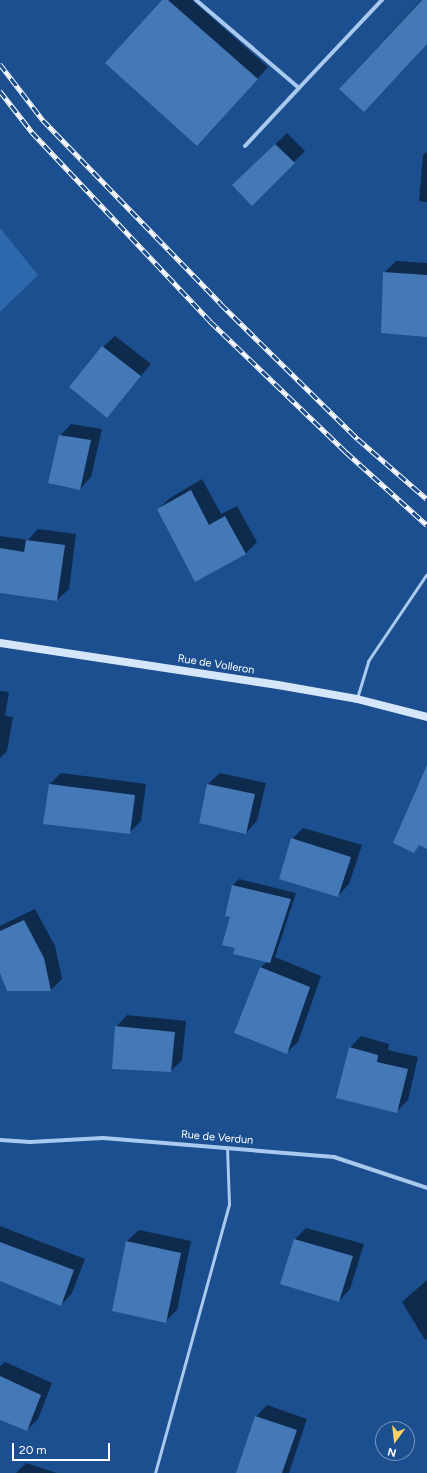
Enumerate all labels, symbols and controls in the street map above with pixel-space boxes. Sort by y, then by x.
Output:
street label: Rue de Volleron [177,652,255,678]
street label: Rue de Verdun [180,1128,254,1148]
north arrow [375,1421,415,1461]
scale bar [14,1435,112,1461]
text: 20 m [19,1443,47,1457]
text: N [386,1445,398,1459]

